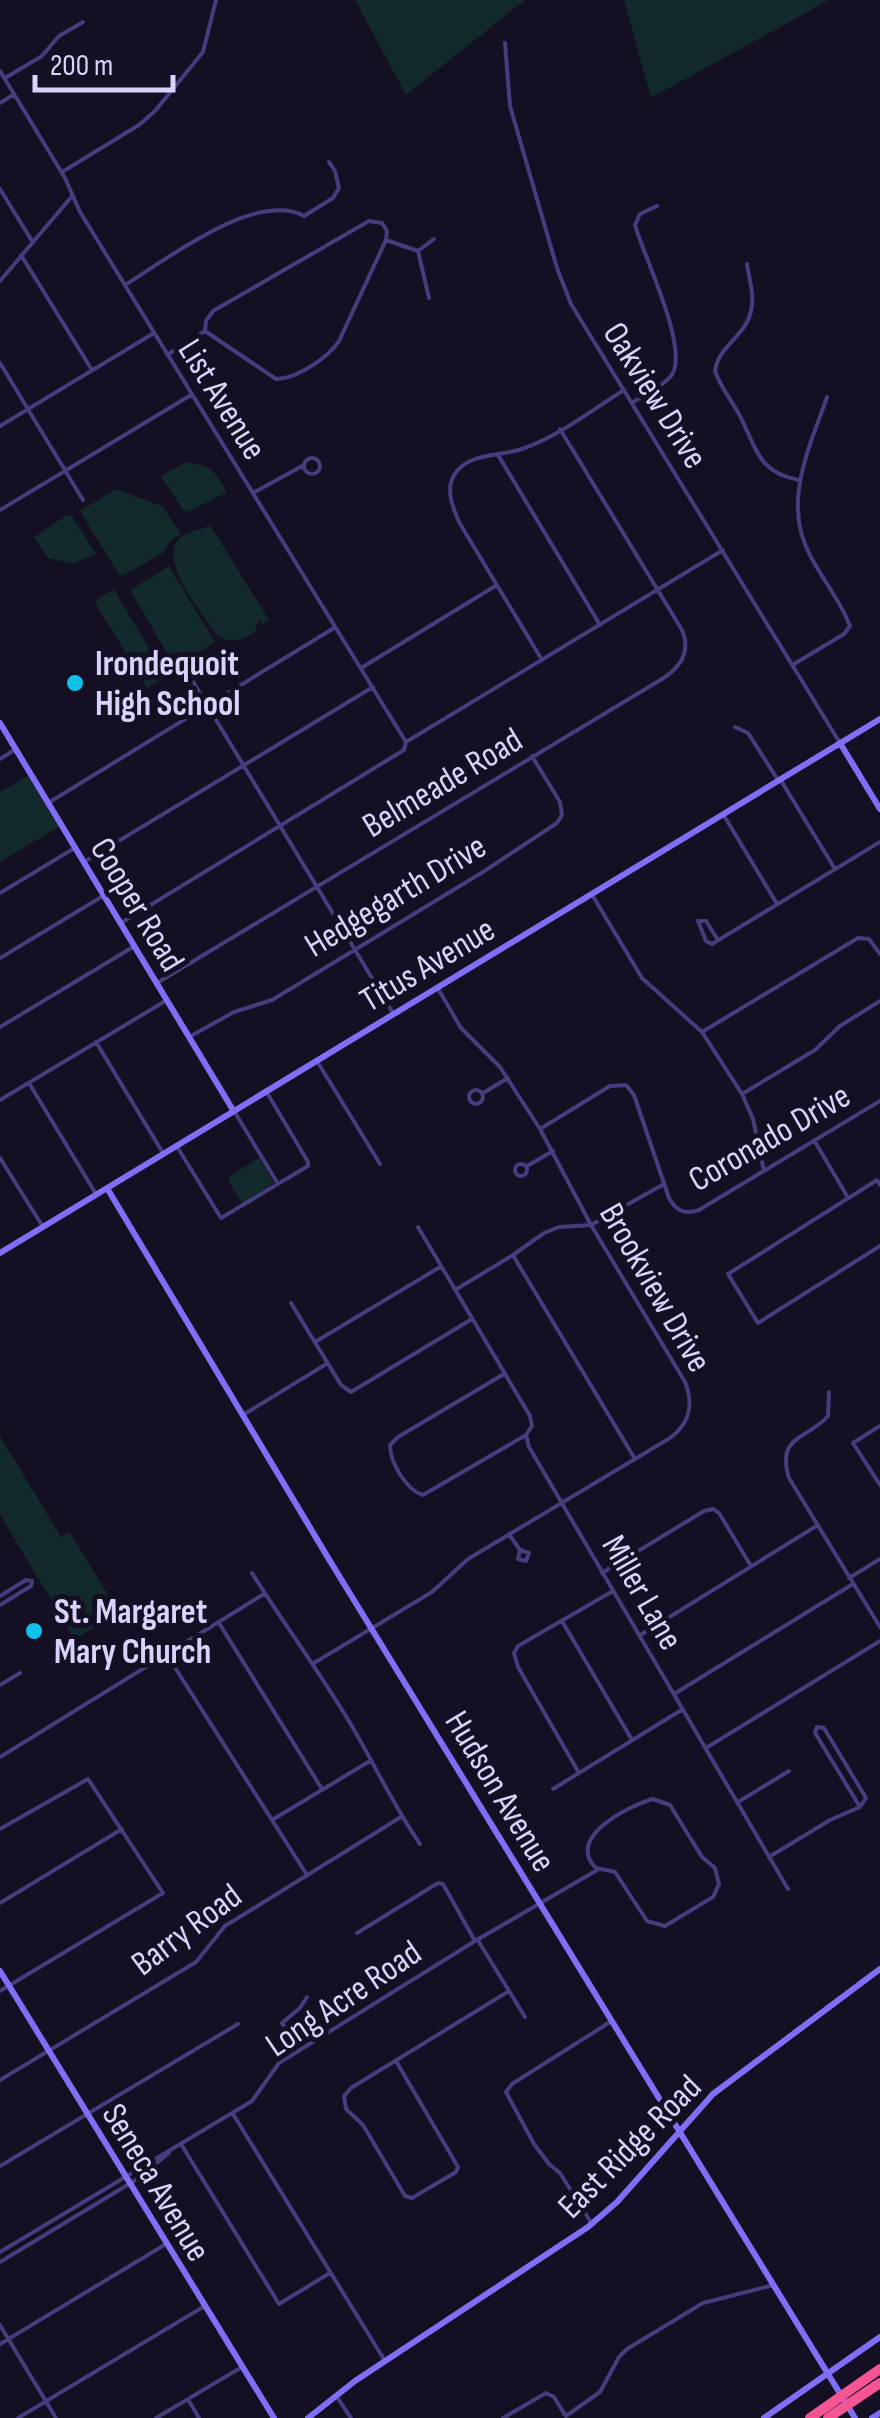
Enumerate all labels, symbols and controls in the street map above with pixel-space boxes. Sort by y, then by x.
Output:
scale bar [35,30,172,92]
text: 200 m [50,48,113,84]
street label: Oakview Drive [593,315,716,477]
street label: List Avenue [168,332,275,468]
place label: Irondequoit High School [95,643,240,726]
marker: Irondequoit High School [64,672,86,694]
street label: Belmeade Road [355,719,530,848]
street label: Hedgegarth Drive [297,825,494,967]
street label: Cooper Road [80,830,193,979]
street label: Titus Avenue [353,908,503,1022]
street label: Coronado Drive [681,1075,858,1202]
street label: Brookview Drive [589,1196,720,1380]
street label: Miller Lane [592,1528,692,1658]
place label: St. Margaret Mary Church [54,1591,211,1674]
marker: St. Margaret Mary Church [23,1620,45,1642]
street label: Hudson Avenue [435,1703,565,1880]
street label: Barry Road [123,1875,251,1986]
street label: Long Acre Road [258,1932,430,2067]
street label: East Ridge Road [549,2066,711,2228]
street label: Seneca Avenue [92,2096,220,2269]

